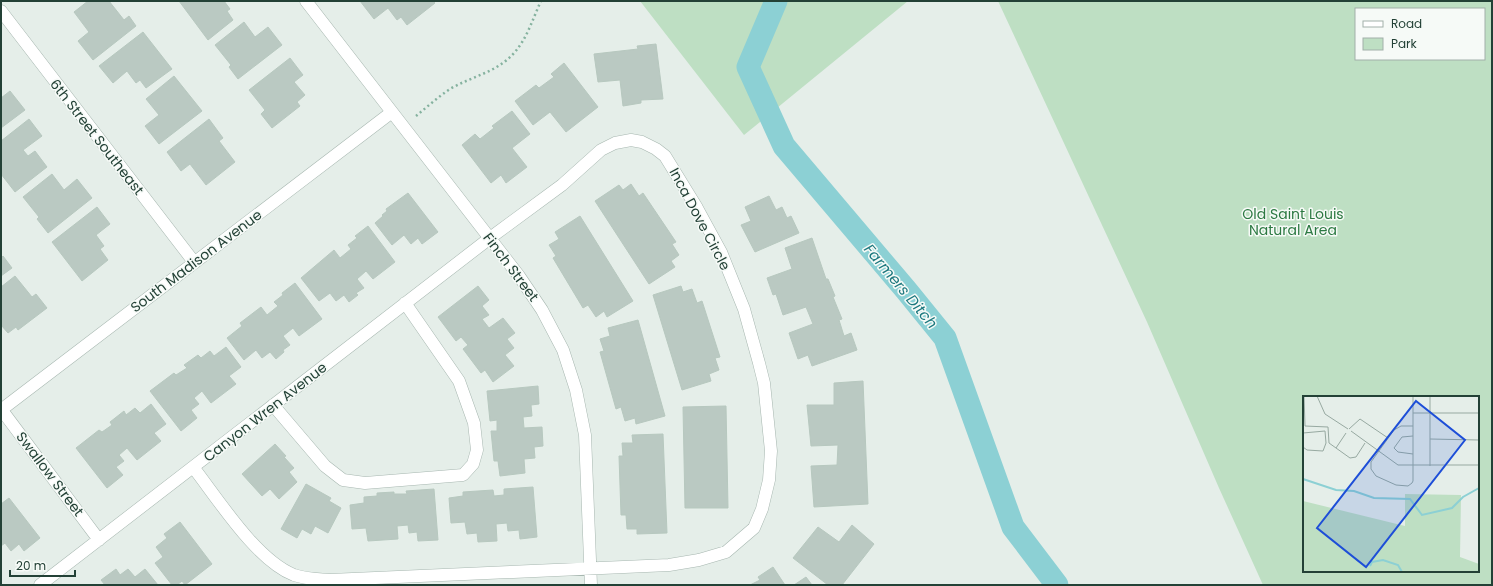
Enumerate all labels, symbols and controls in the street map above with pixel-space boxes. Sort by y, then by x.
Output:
legend [1355,8,1485,60]
text: Road [1391,15,1422,32]
text: Park [1391,35,1418,52]
street label: 6th Street Southeast [45,75,149,199]
street label: Inca Dove Circle [665,164,736,274]
park label: Old Saint Louis Natural Area [1242,204,1344,240]
street label: South Madison Avenue [126,205,266,317]
street label: Finch Street [478,228,544,306]
water label: Farmers Ditch [859,239,943,333]
street label: Canyon Wren Avenue [199,357,331,467]
inset map [1303,396,1479,572]
street label: Swallow Street [12,428,88,520]
scale bar [10,552,75,578]
text: 20 m [16,557,46,574]

